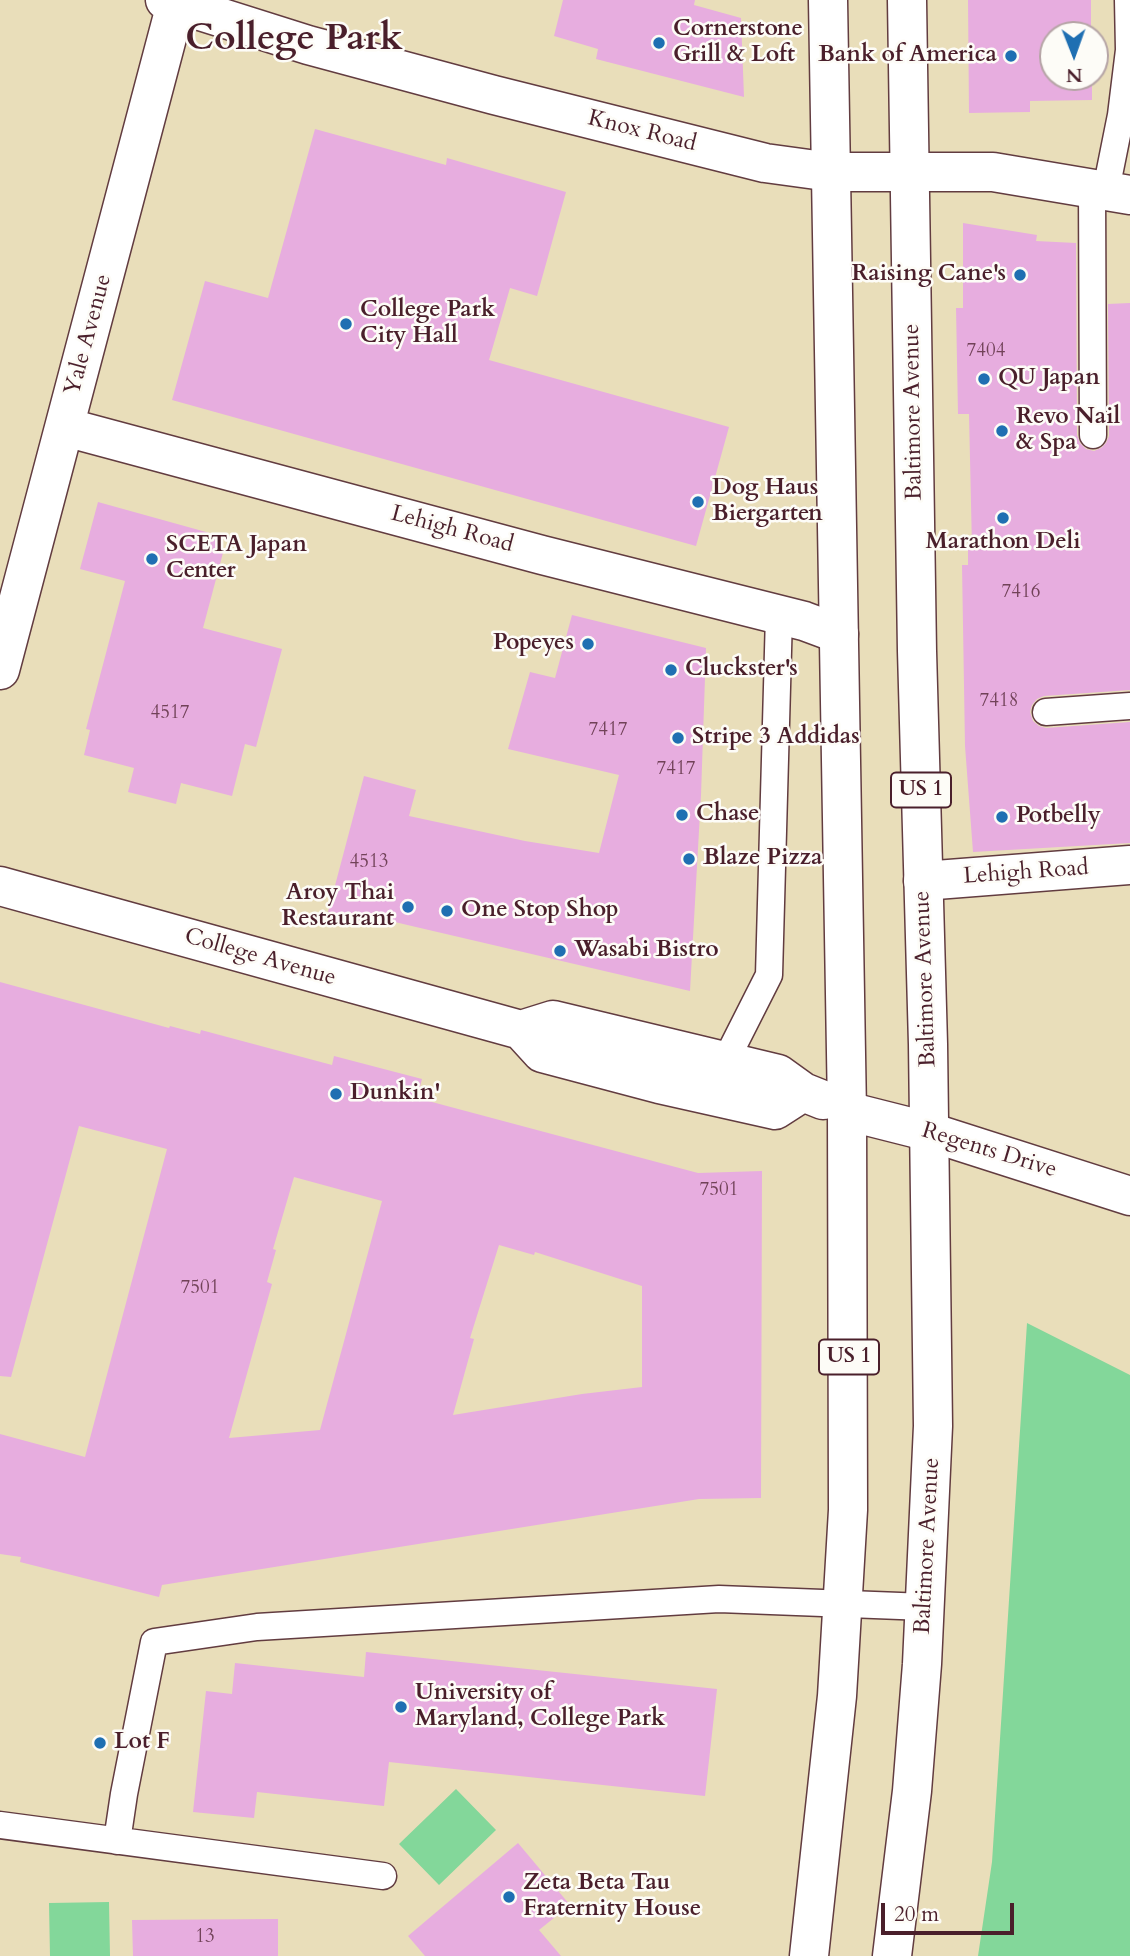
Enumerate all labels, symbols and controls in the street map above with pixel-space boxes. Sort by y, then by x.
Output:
place label: Cornerstone Grill & Loft [673,16,803,70]
district label: College Park [185,18,403,62]
north arrow [1039,21,1109,91]
marker: Cornerstone Grill & Loft [651,35,667,51]
place label: Bank of America [818,42,997,70]
marker: Bank of America [1003,48,1019,64]
text: N [1066,62,1083,88]
street label: Knox Road [585,105,699,159]
place label: Raising Cane's [851,261,1006,289]
marker: Raising Cane's [1012,267,1028,283]
street label: Yale Avenue [60,271,118,399]
place label: College Park City Hall [360,297,495,351]
marker: College Park City Hall [338,316,354,332]
street label: Baltimore Avenue [899,323,929,501]
house number: 7404 [967,341,1005,363]
place label: QU Japan [998,365,1100,393]
marker: QU Japan [976,371,992,387]
place label: Revo Nail & Spa [1016,404,1120,458]
marker: Revo Nail & Spa [994,423,1010,439]
place label: Dog Haus Biergarten [712,475,823,529]
marker: Dog Haus Biergarten [690,494,706,510]
street label: Lehigh Road [388,500,516,560]
marker: Marathon Deli [995,510,1011,526]
place label: Marathon Deli [925,529,1081,557]
place label: SCETA Japan Center [166,532,307,586]
marker: SCETA Japan Center [144,551,160,567]
house number: 7416 [1002,582,1040,604]
place label: Popeyes [493,630,574,658]
marker: Popeyes [580,636,596,652]
place label: Cluckster's [685,656,798,684]
marker: Cluckster's [663,662,679,678]
house number: 7418 [980,691,1018,713]
house number: 4517 [151,703,189,725]
house number: 7417 [589,720,627,742]
place label: Stripe 3 Addidas [692,724,860,752]
marker: Stripe 3 Addidas [670,730,686,746]
house number: 7417 [657,759,695,781]
road number: US 1 [891,772,951,808]
place label: Chase [696,801,759,829]
place label: Potbelly [1016,803,1101,831]
marker: Chase [674,807,690,823]
marker: Potbelly [994,809,1010,825]
place label: Blaze Pizza [703,845,822,873]
marker: Blaze Pizza [681,851,697,867]
house number: 4513 [350,852,388,874]
street label: Lehigh Road [962,855,1090,891]
place label: Aroy Thai Restaurant [281,880,394,934]
street label: Baltimore Avenue [909,890,943,1068]
place label: One Stop Shop [461,897,619,925]
marker: Aroy Thai Restaurant [400,899,416,915]
marker: One Stop Shop [439,903,455,919]
street label: College Avenue [181,923,339,993]
place label: Wasabi Bistro [574,937,719,965]
marker: Wasabi Bistro [552,943,568,959]
place label: Dunkin' [350,1080,440,1108]
marker: Dunkin' [328,1086,344,1102]
street label: Regents Drive [918,1117,1060,1185]
house number: 7501 [700,1180,738,1202]
house number: 7501 [181,1278,219,1300]
road number: US 1 [819,1340,879,1374]
street label: Baltimore Avenue [910,1457,946,1635]
place label: University of Maryland, College Park [415,1680,665,1734]
marker: University of Maryland, College Park [393,1699,409,1715]
place label: Lot F [114,1729,170,1757]
marker: Lot F [92,1735,108,1751]
place label: Zeta Beta Tau Fraternity House [523,1870,701,1924]
marker: Zeta Beta Tau Fraternity House [501,1889,517,1905]
scale bar [885,1890,1018,1934]
text: 20 m [894,1900,939,1929]
house number: 13 [195,1927,215,1949]

